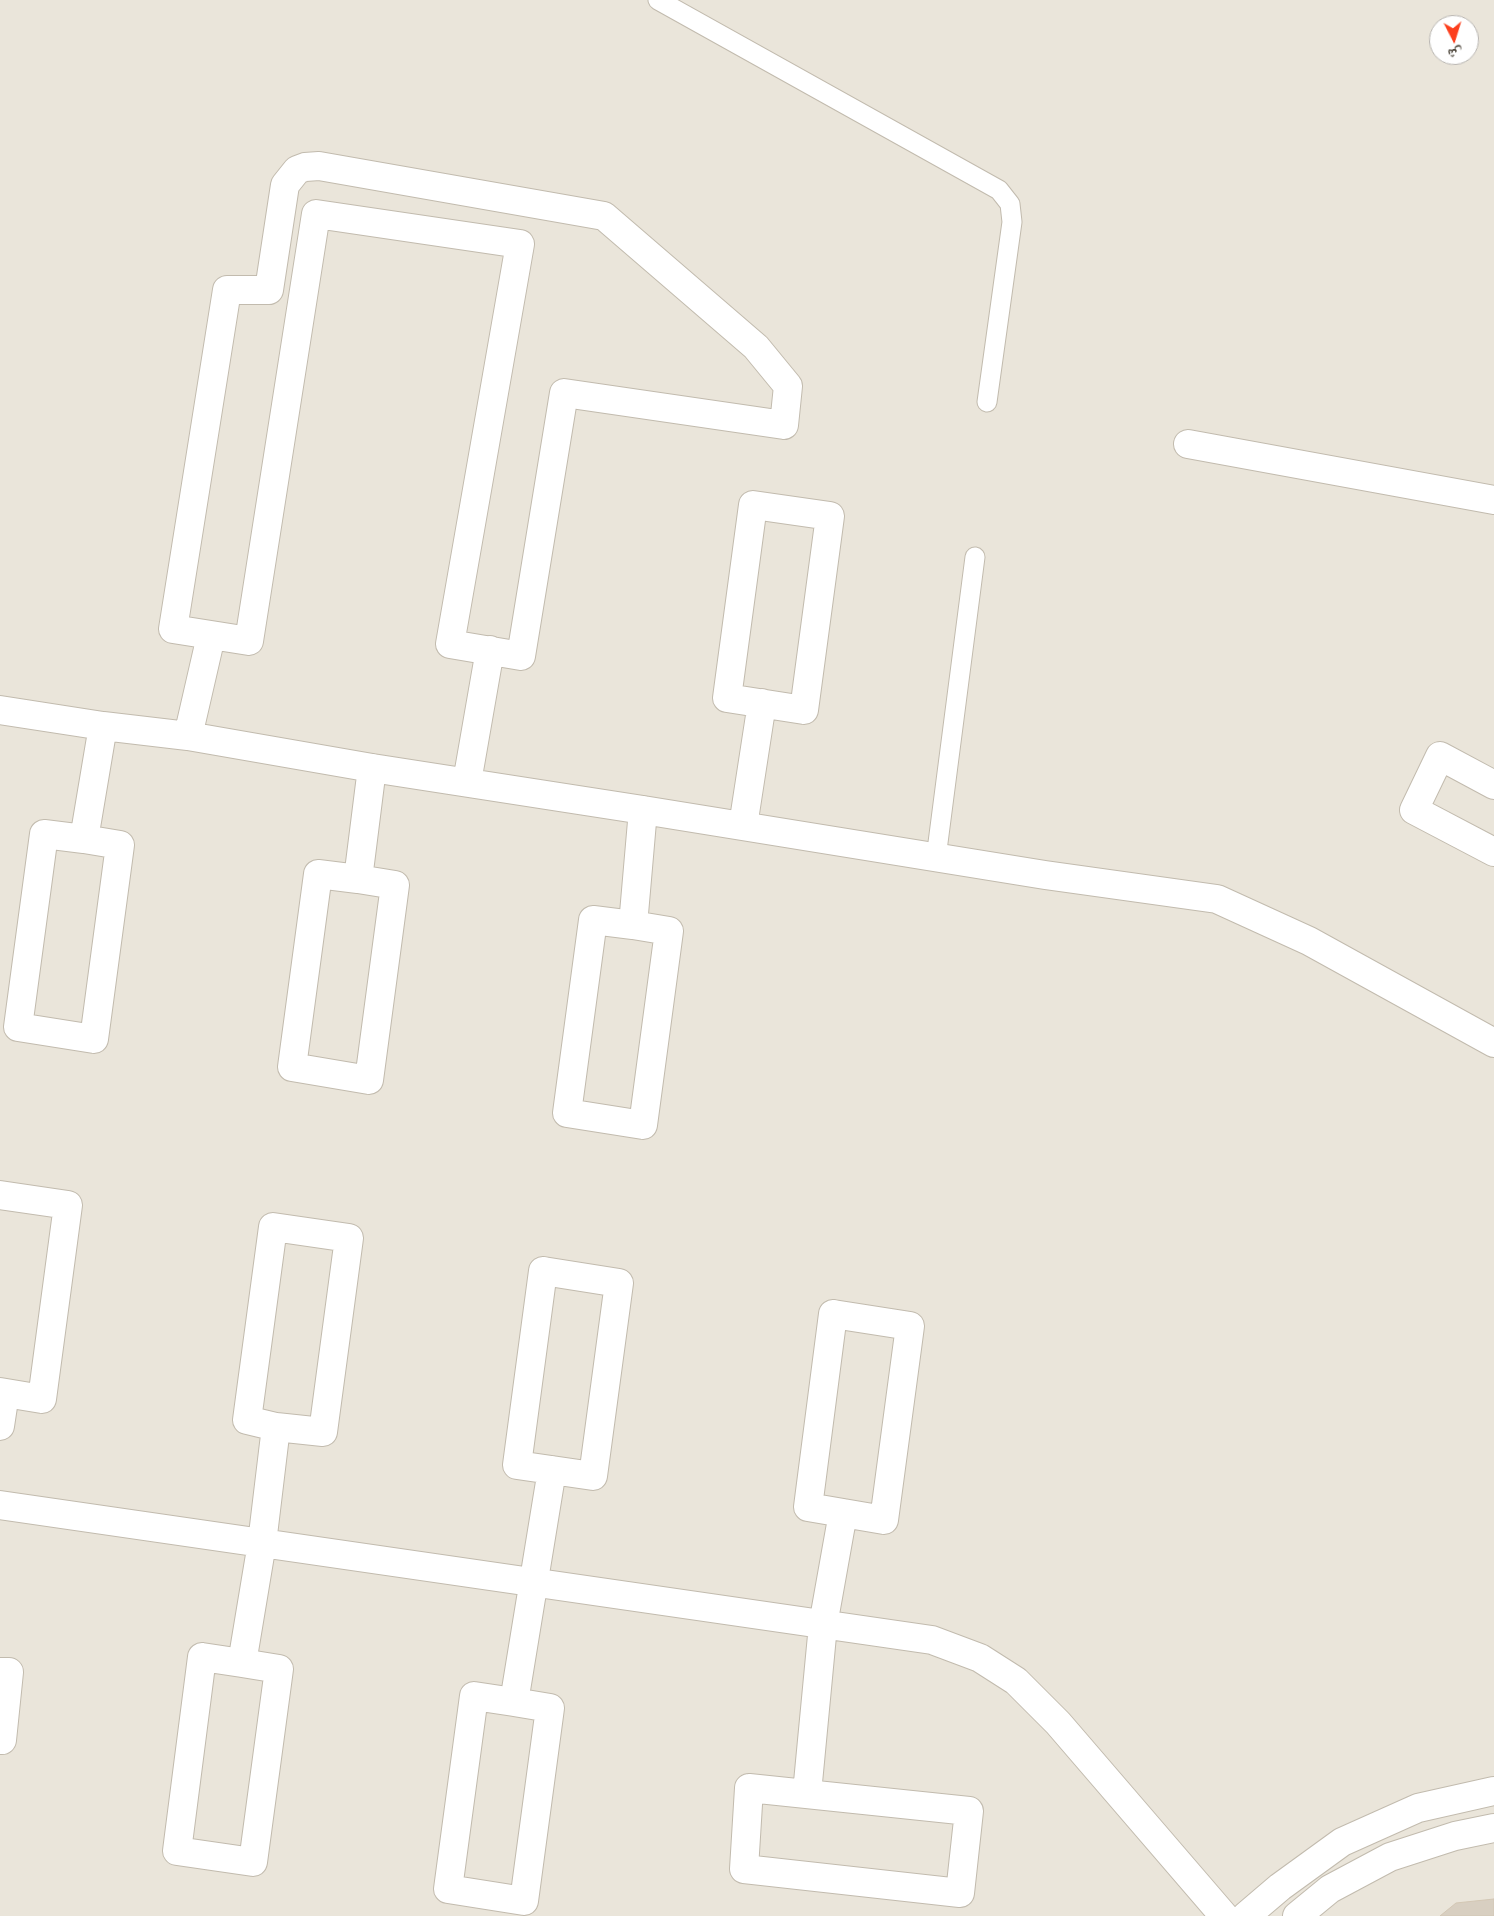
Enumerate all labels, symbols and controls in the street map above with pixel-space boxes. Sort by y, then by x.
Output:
north arrow [1429,15,1479,65]
text: ش [1447,45,1463,63]

